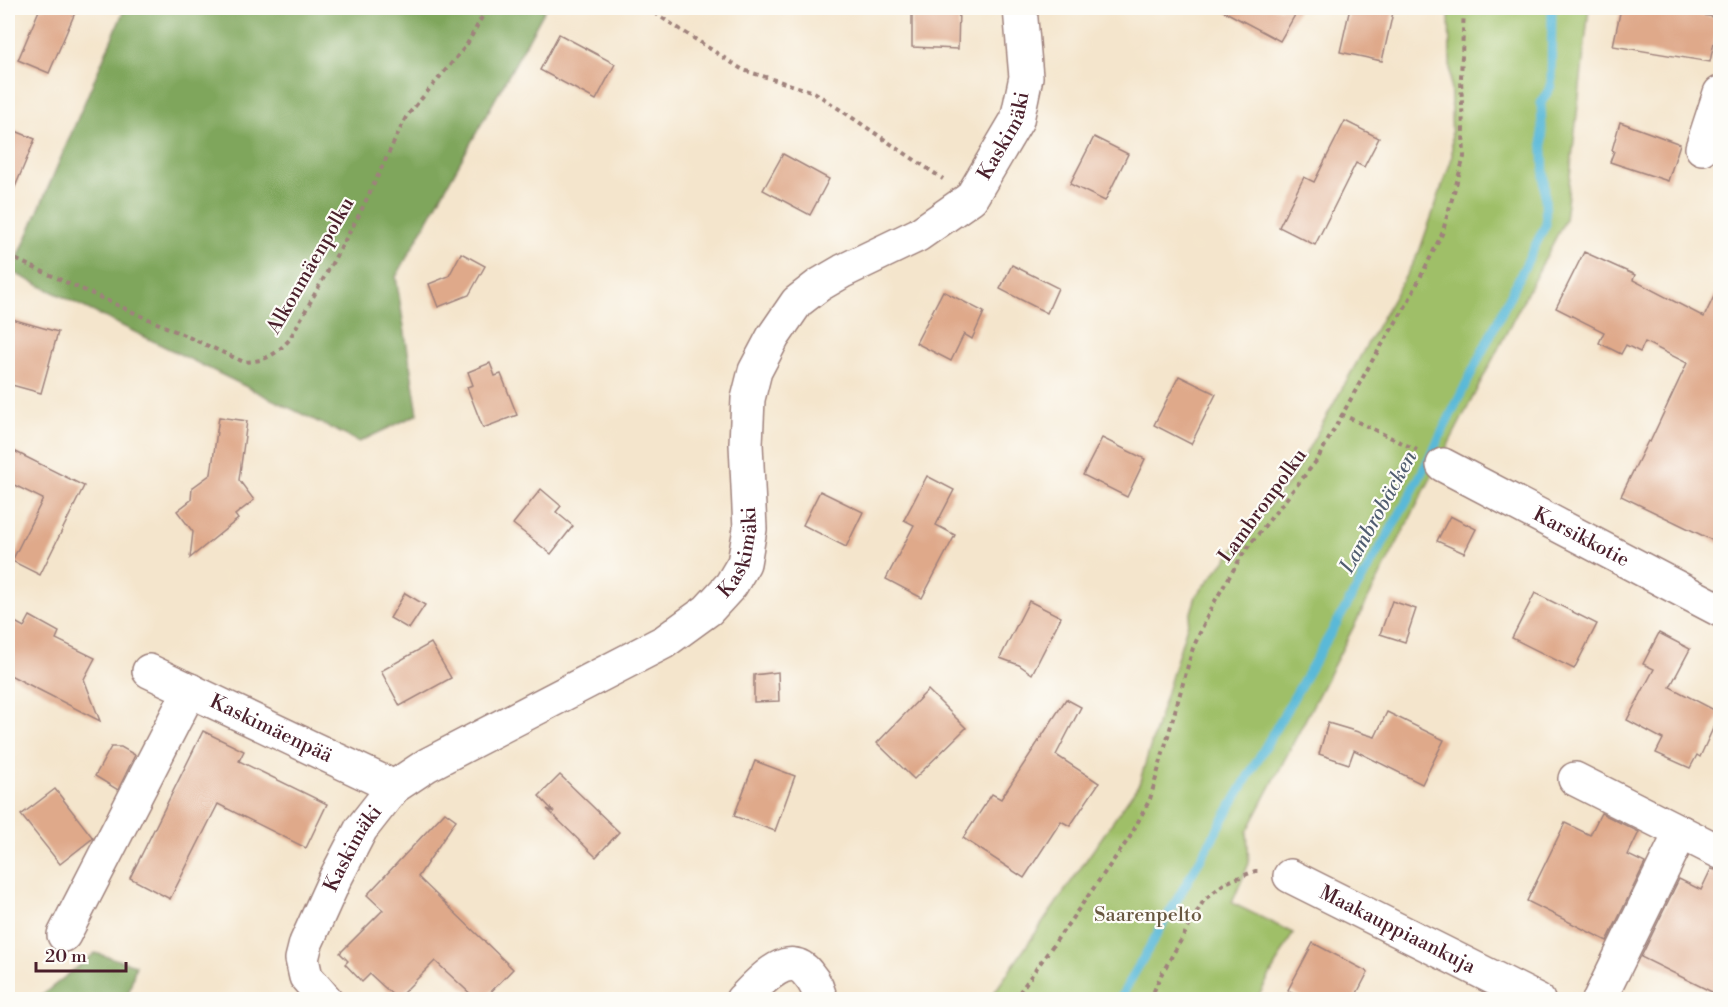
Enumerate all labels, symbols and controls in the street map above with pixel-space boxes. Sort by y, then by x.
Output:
street label: Kaskimäki [972,89,1035,184]
street label: Alkonmäenpolku [261,193,361,340]
street label: Lambronpolku [1213,444,1313,568]
water label: Lambrobäcken [1334,446,1423,579]
street label: Karsikkotie [1529,502,1634,573]
street label: Kaskimäki [713,506,763,603]
street label: Kaskimäenpää [206,689,337,769]
street label: Kaskimäki [318,800,388,896]
street label: Maakauppiaankuja [1315,880,1480,980]
park label: Saarenpelto [1094,903,1202,928]
scale bar [36,935,126,973]
text: 20 m [45,945,87,968]

